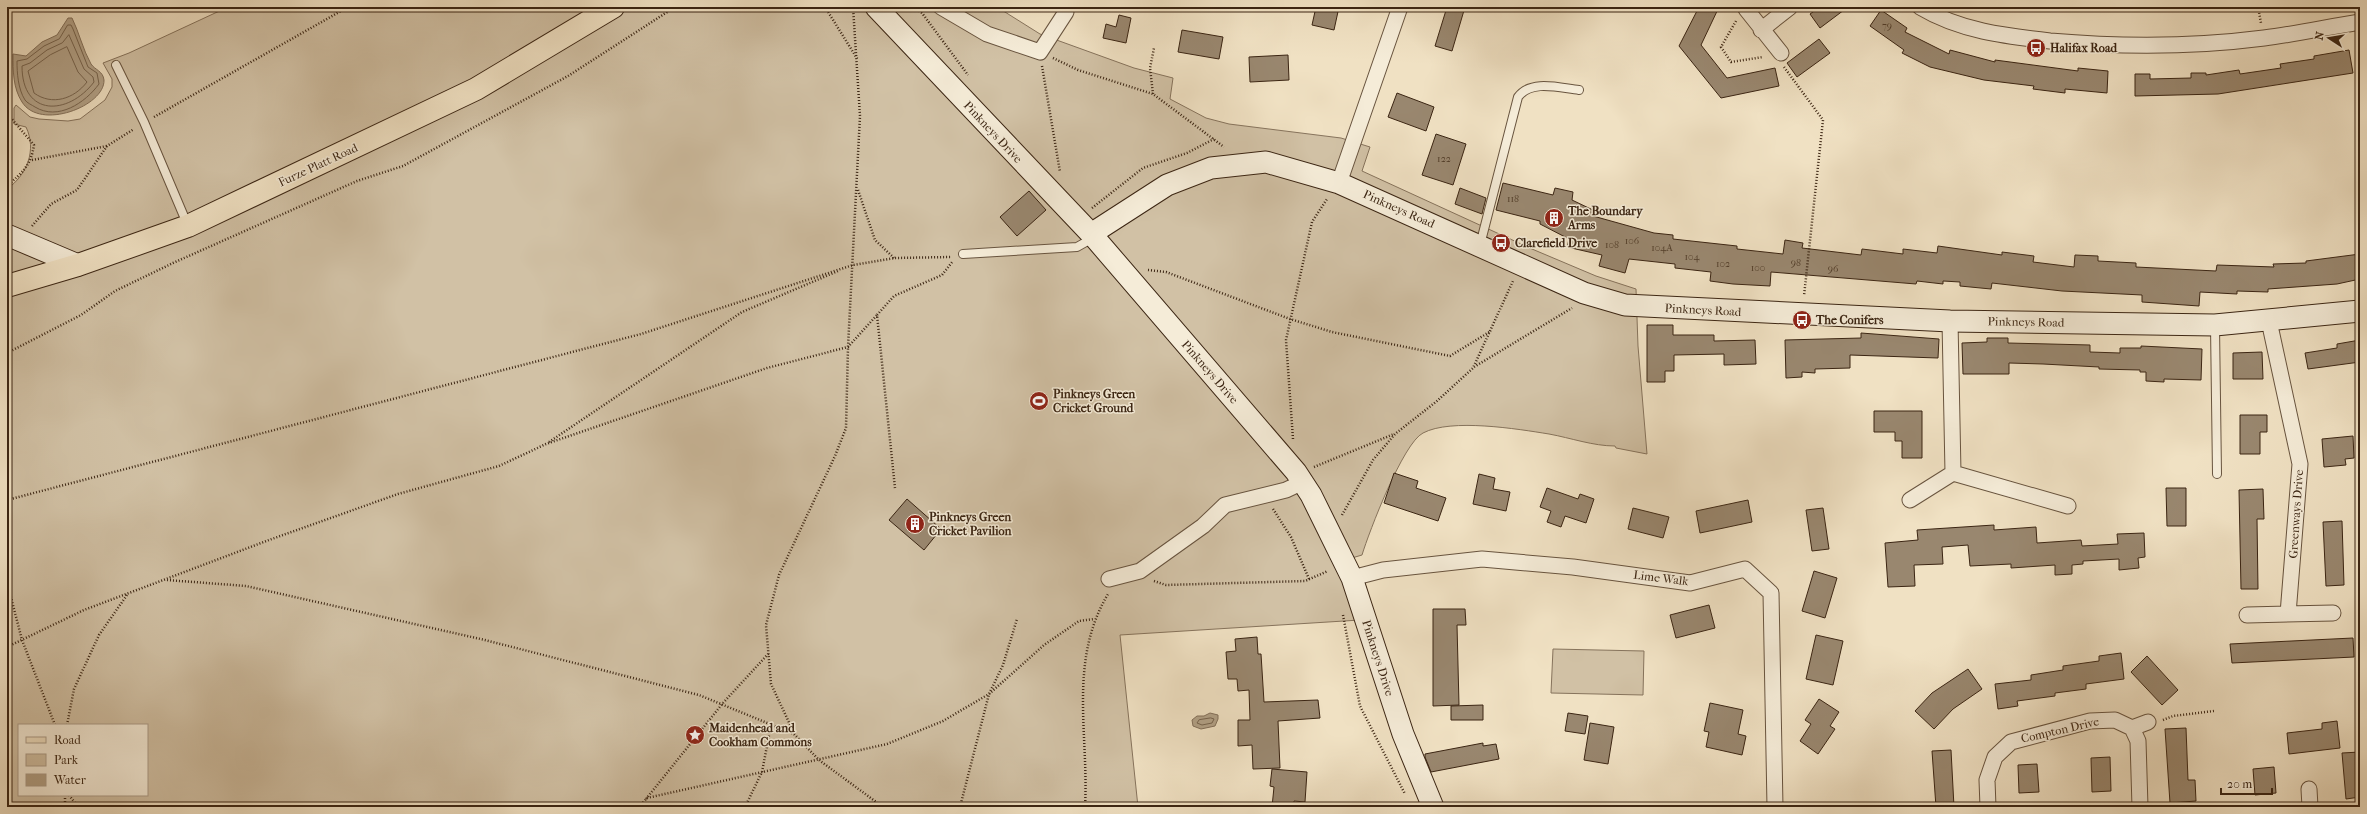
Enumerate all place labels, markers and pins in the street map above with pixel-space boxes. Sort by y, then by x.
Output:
bus stop icon: Halifax Road [2025,37,2047,59]
place label: Halifax Road [2050,41,2117,55]
place label: The Boundary Arms [1567,204,1643,232]
building icon: The Boundary Arms [1543,207,1565,229]
bus stop icon: Clarefield Drive [1490,232,1512,254]
place label: Clarefield Drive [1515,236,1597,250]
bus stop icon: The Conifers [1791,309,1813,331]
place label: The Conifers [1815,313,1884,327]
place label: Pinkneys Green Cricket Ground [1053,387,1136,415]
sports icon: Pinkneys Green Cricket Ground [1028,390,1050,412]
place label: Pinkneys Green Cricket Pavilion [929,510,1012,538]
building icon: Pinkneys Green Cricket Pavilion [904,513,926,535]
place label: Maidenhead and Cookham Commons [708,721,812,749]
place icon: Maidenhead and Cookham Commons [684,724,706,746]

